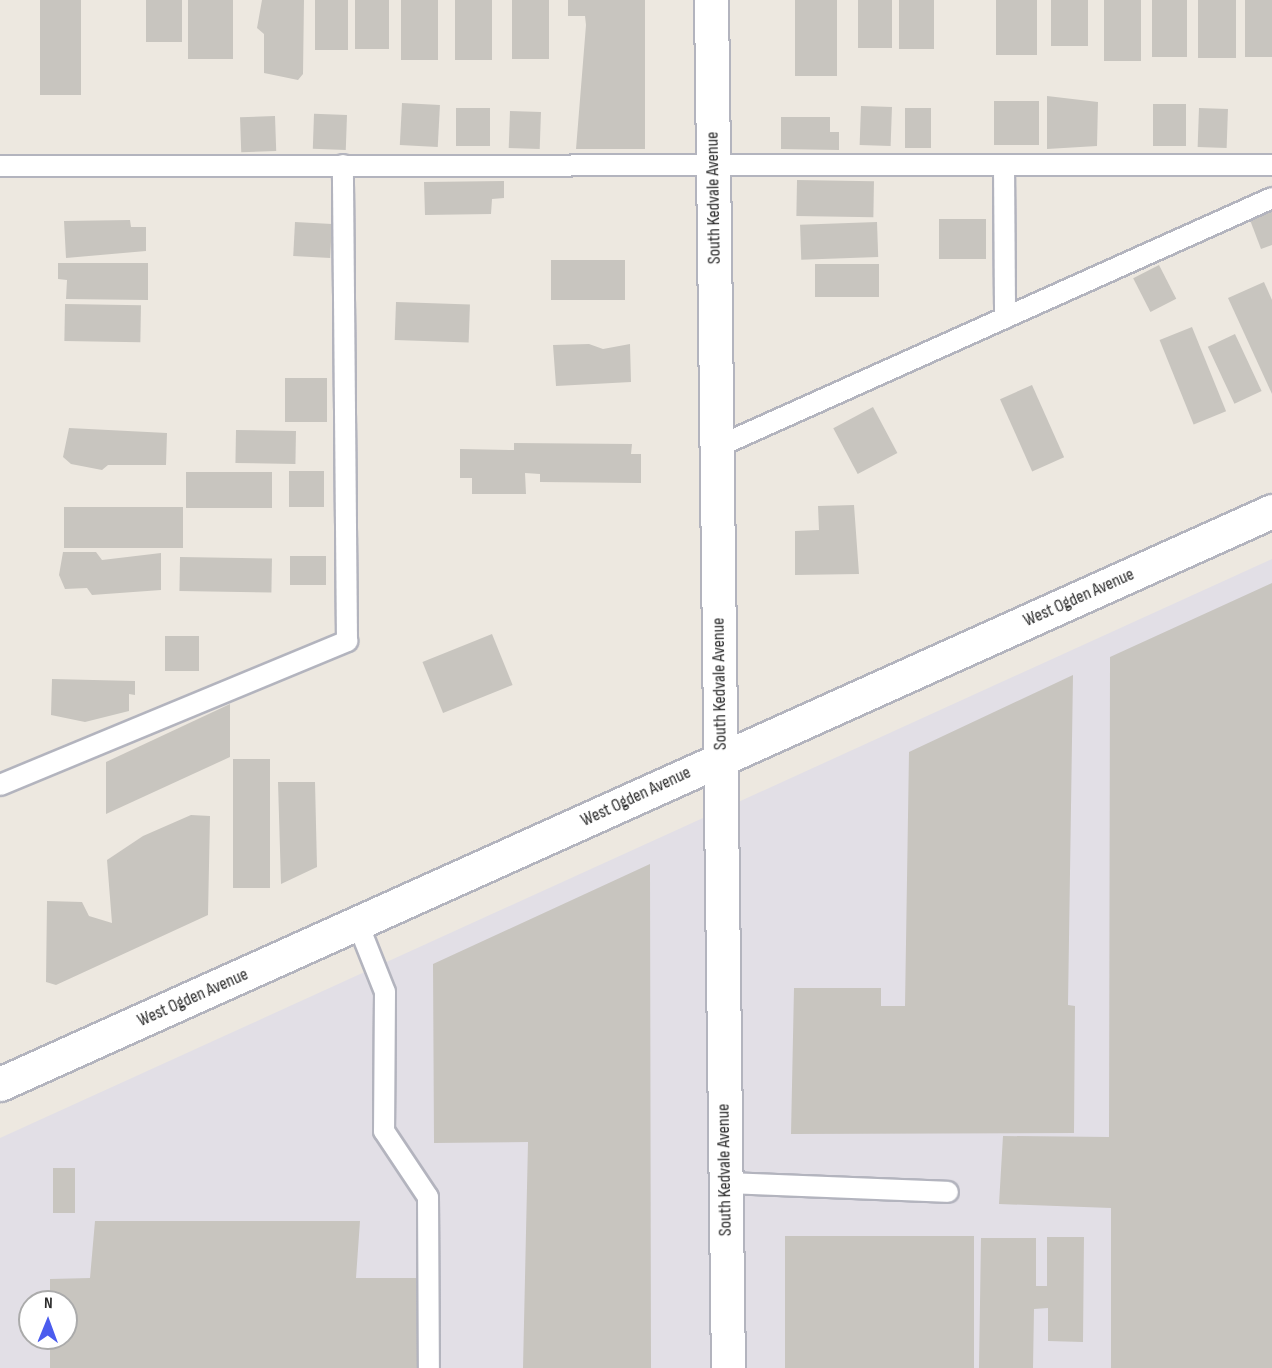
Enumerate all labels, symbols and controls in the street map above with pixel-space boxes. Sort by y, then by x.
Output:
street label: South Kedvale Avenue [702,132,726,264]
street label: West Ogden Avenue [1020,564,1138,632]
street label: South Kedvale Avenue [708,618,732,750]
street label: West Ogden Avenue [578,762,694,832]
street label: West Ogden Avenue [134,964,252,1032]
street label: South Kedvale Avenue [713,1104,737,1236]
north arrow [18,1290,78,1350]
text: N [44,1294,53,1313]

